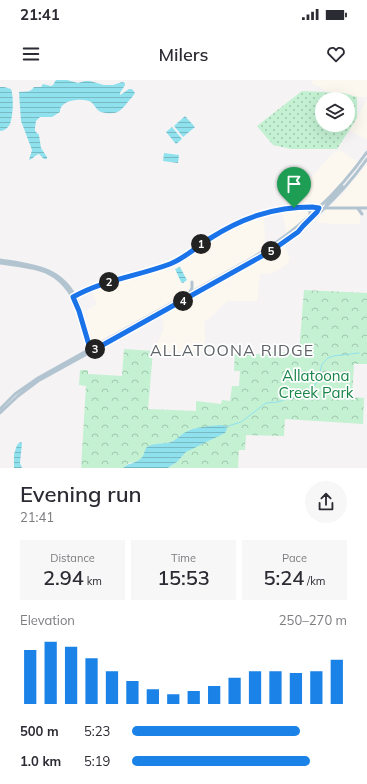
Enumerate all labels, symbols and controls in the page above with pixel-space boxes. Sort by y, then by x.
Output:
text: 21:41 [20,5,60,24]
icon: menu [20,43,42,65]
text: Milers [158,43,209,66]
icon: heart [325,43,347,65]
map controls [315,92,355,132]
button: layers [315,92,355,132]
pin [277,167,311,208]
icon: arrive [283,173,305,195]
pin: 1 [191,234,211,254]
text: 1 [198,237,204,251]
pin: 5 [261,241,281,261]
text: 5 [268,244,274,258]
pin: 2 [99,272,119,292]
text: 2 [106,275,112,289]
pin: 4 [173,291,193,311]
text: 4 [180,294,186,308]
pin: 3 [85,339,105,359]
district label: ALLATOONA RIDGE [150,340,314,360]
text: 3 [92,342,98,356]
park label: Allatoona Creek Park [278,366,354,402]
text: Evening run [20,480,142,508]
button: share [305,481,347,523]
text: 21:41 [20,509,54,525]
text: Distance [50,551,95,565]
text: Time [171,551,196,565]
text: Pace [282,551,307,565]
text: 2.94 [43,565,84,590]
text: 15:53 [157,565,210,590]
text: 5:24 [263,565,304,590]
text: km [84,574,102,588]
text: /km [304,574,326,588]
text: Elevation [20,612,75,628]
text: 250–270 m [279,612,347,628]
text: 500 m [20,723,59,739]
text: 5:23 [84,723,110,739]
text: 1.0 km [20,753,61,769]
text: 5:19 [84,753,110,769]

